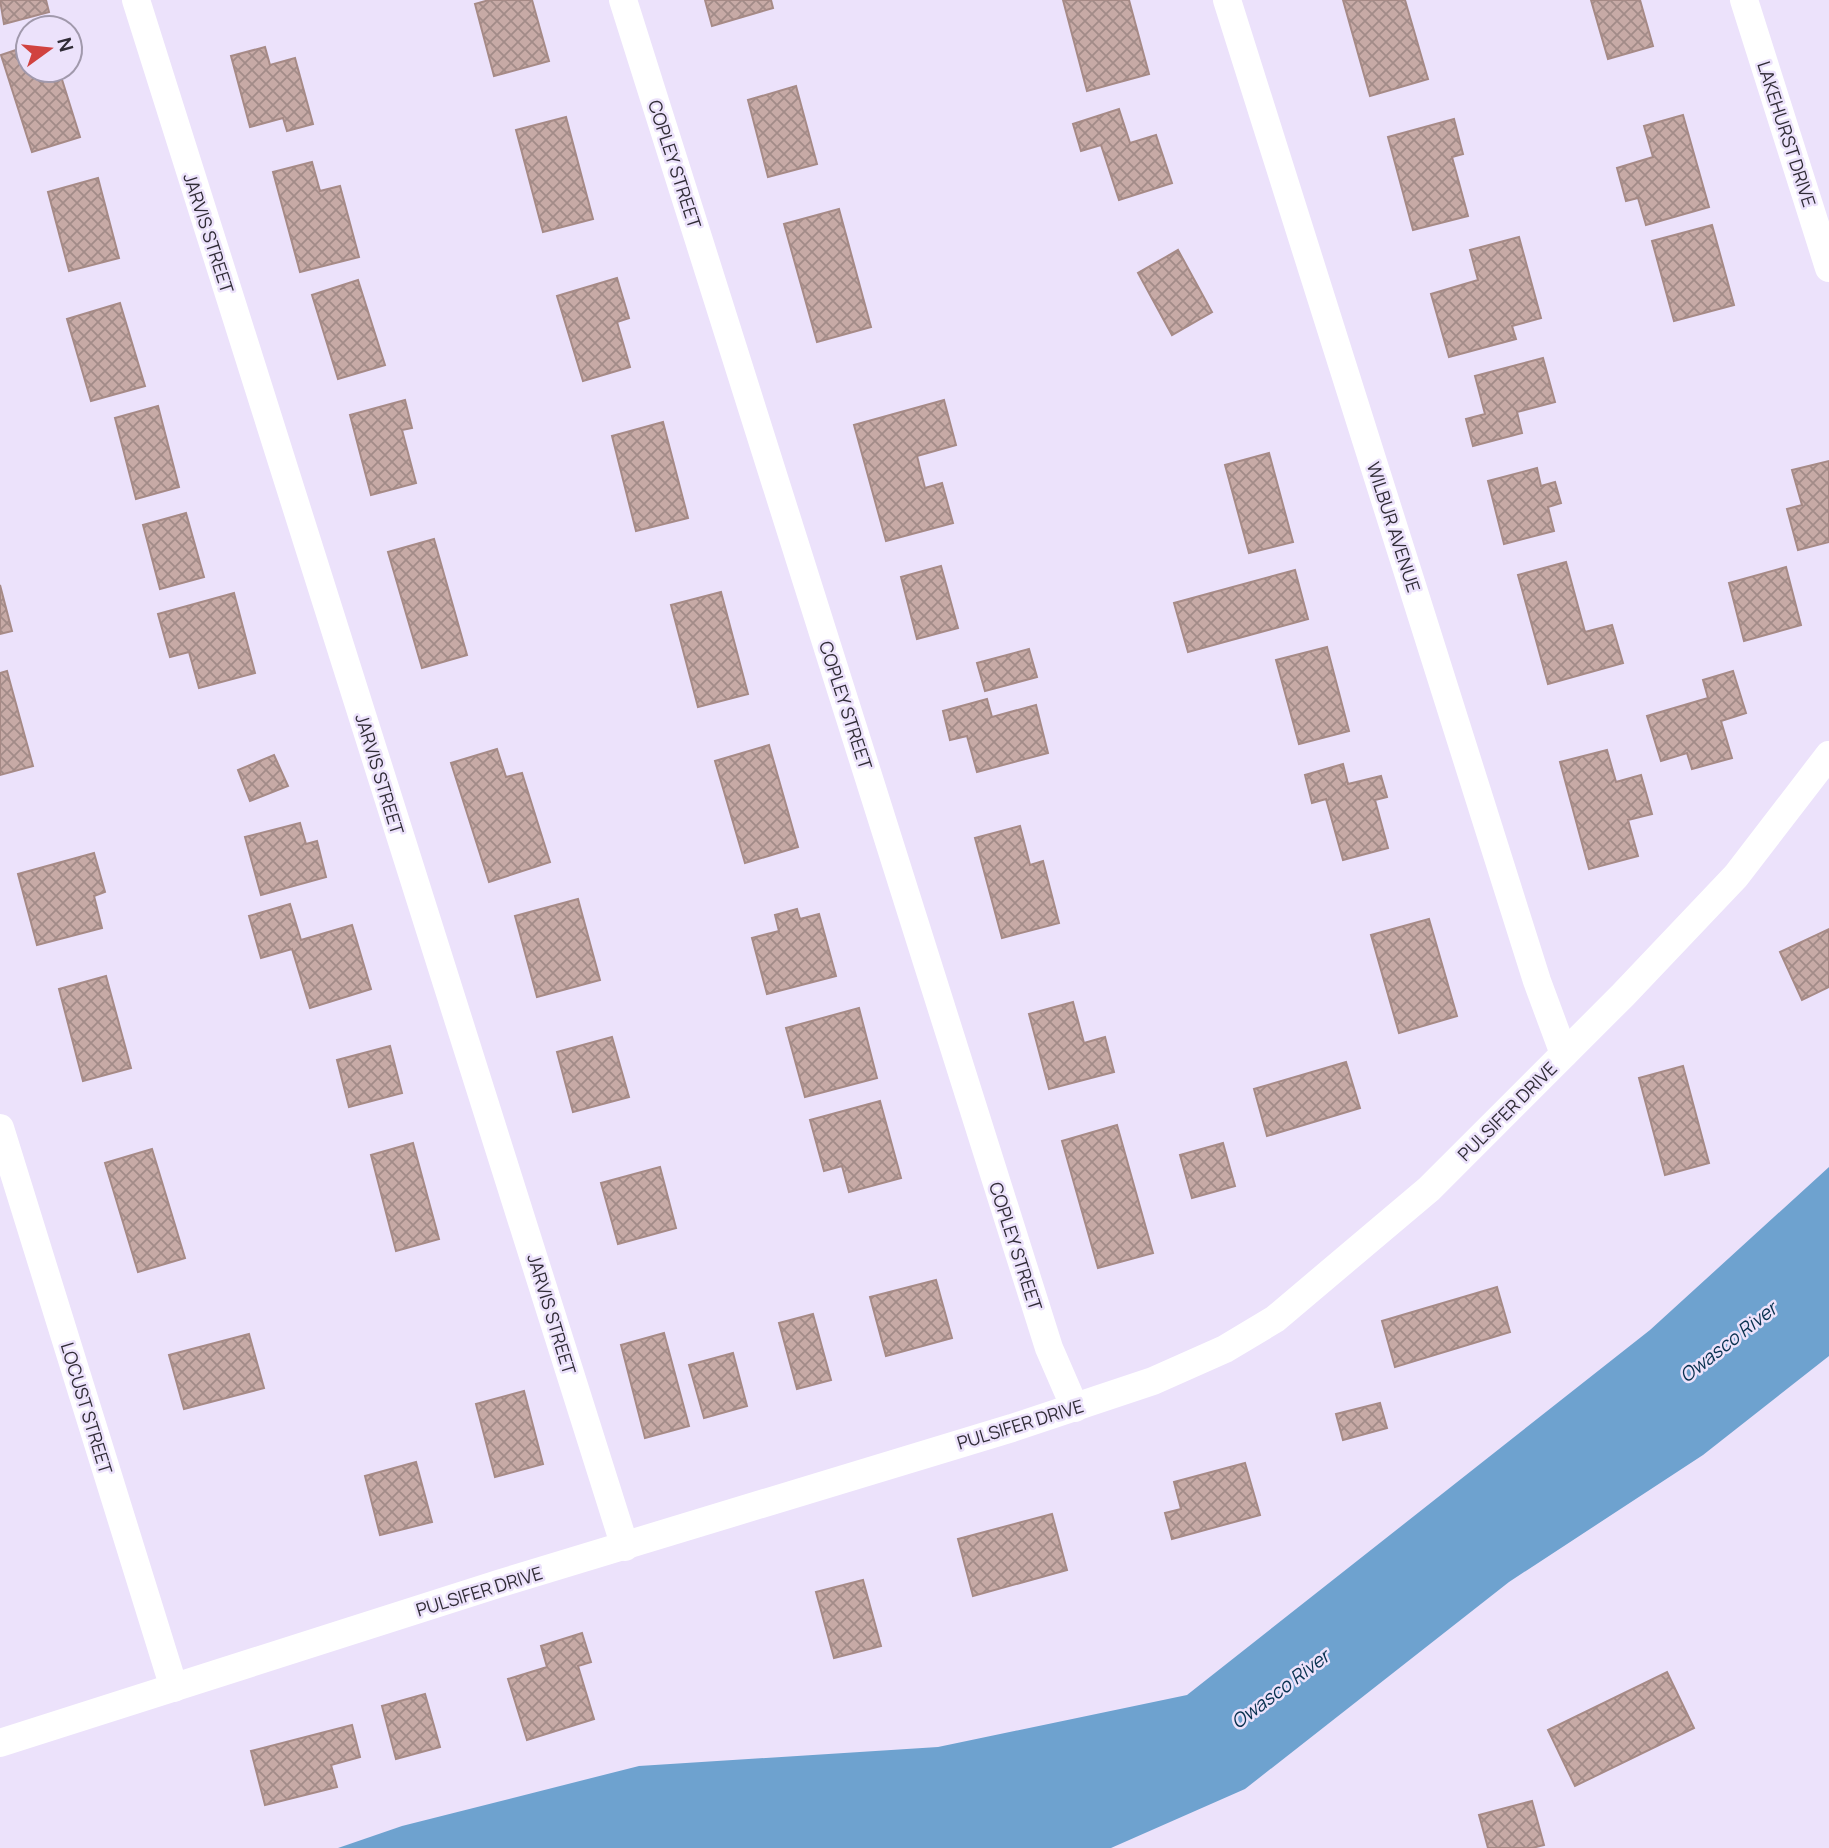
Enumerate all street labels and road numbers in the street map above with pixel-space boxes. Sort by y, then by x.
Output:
street label: LAKEHURST DRIVE [1752,58,1822,210]
street label: COPLEY STREET [643,97,707,231]
street label: JARVIS STREET [178,170,240,296]
street label: WILBUR AVENUE [1362,459,1426,595]
street label: COPLEY STREET [814,638,878,772]
street label: JARVIS STREET [350,711,410,837]
street label: PULSIFER DRIVE [1452,1056,1562,1166]
street label: COPLEY STREET [984,1179,1048,1313]
street label: JARVIS STREET [522,1251,582,1377]
street label: LOCUST STREET [56,1339,118,1477]
street label: PULSIFER DRIVE [954,1393,1086,1455]
street label: PULSIFER DRIVE [413,1560,545,1622]

